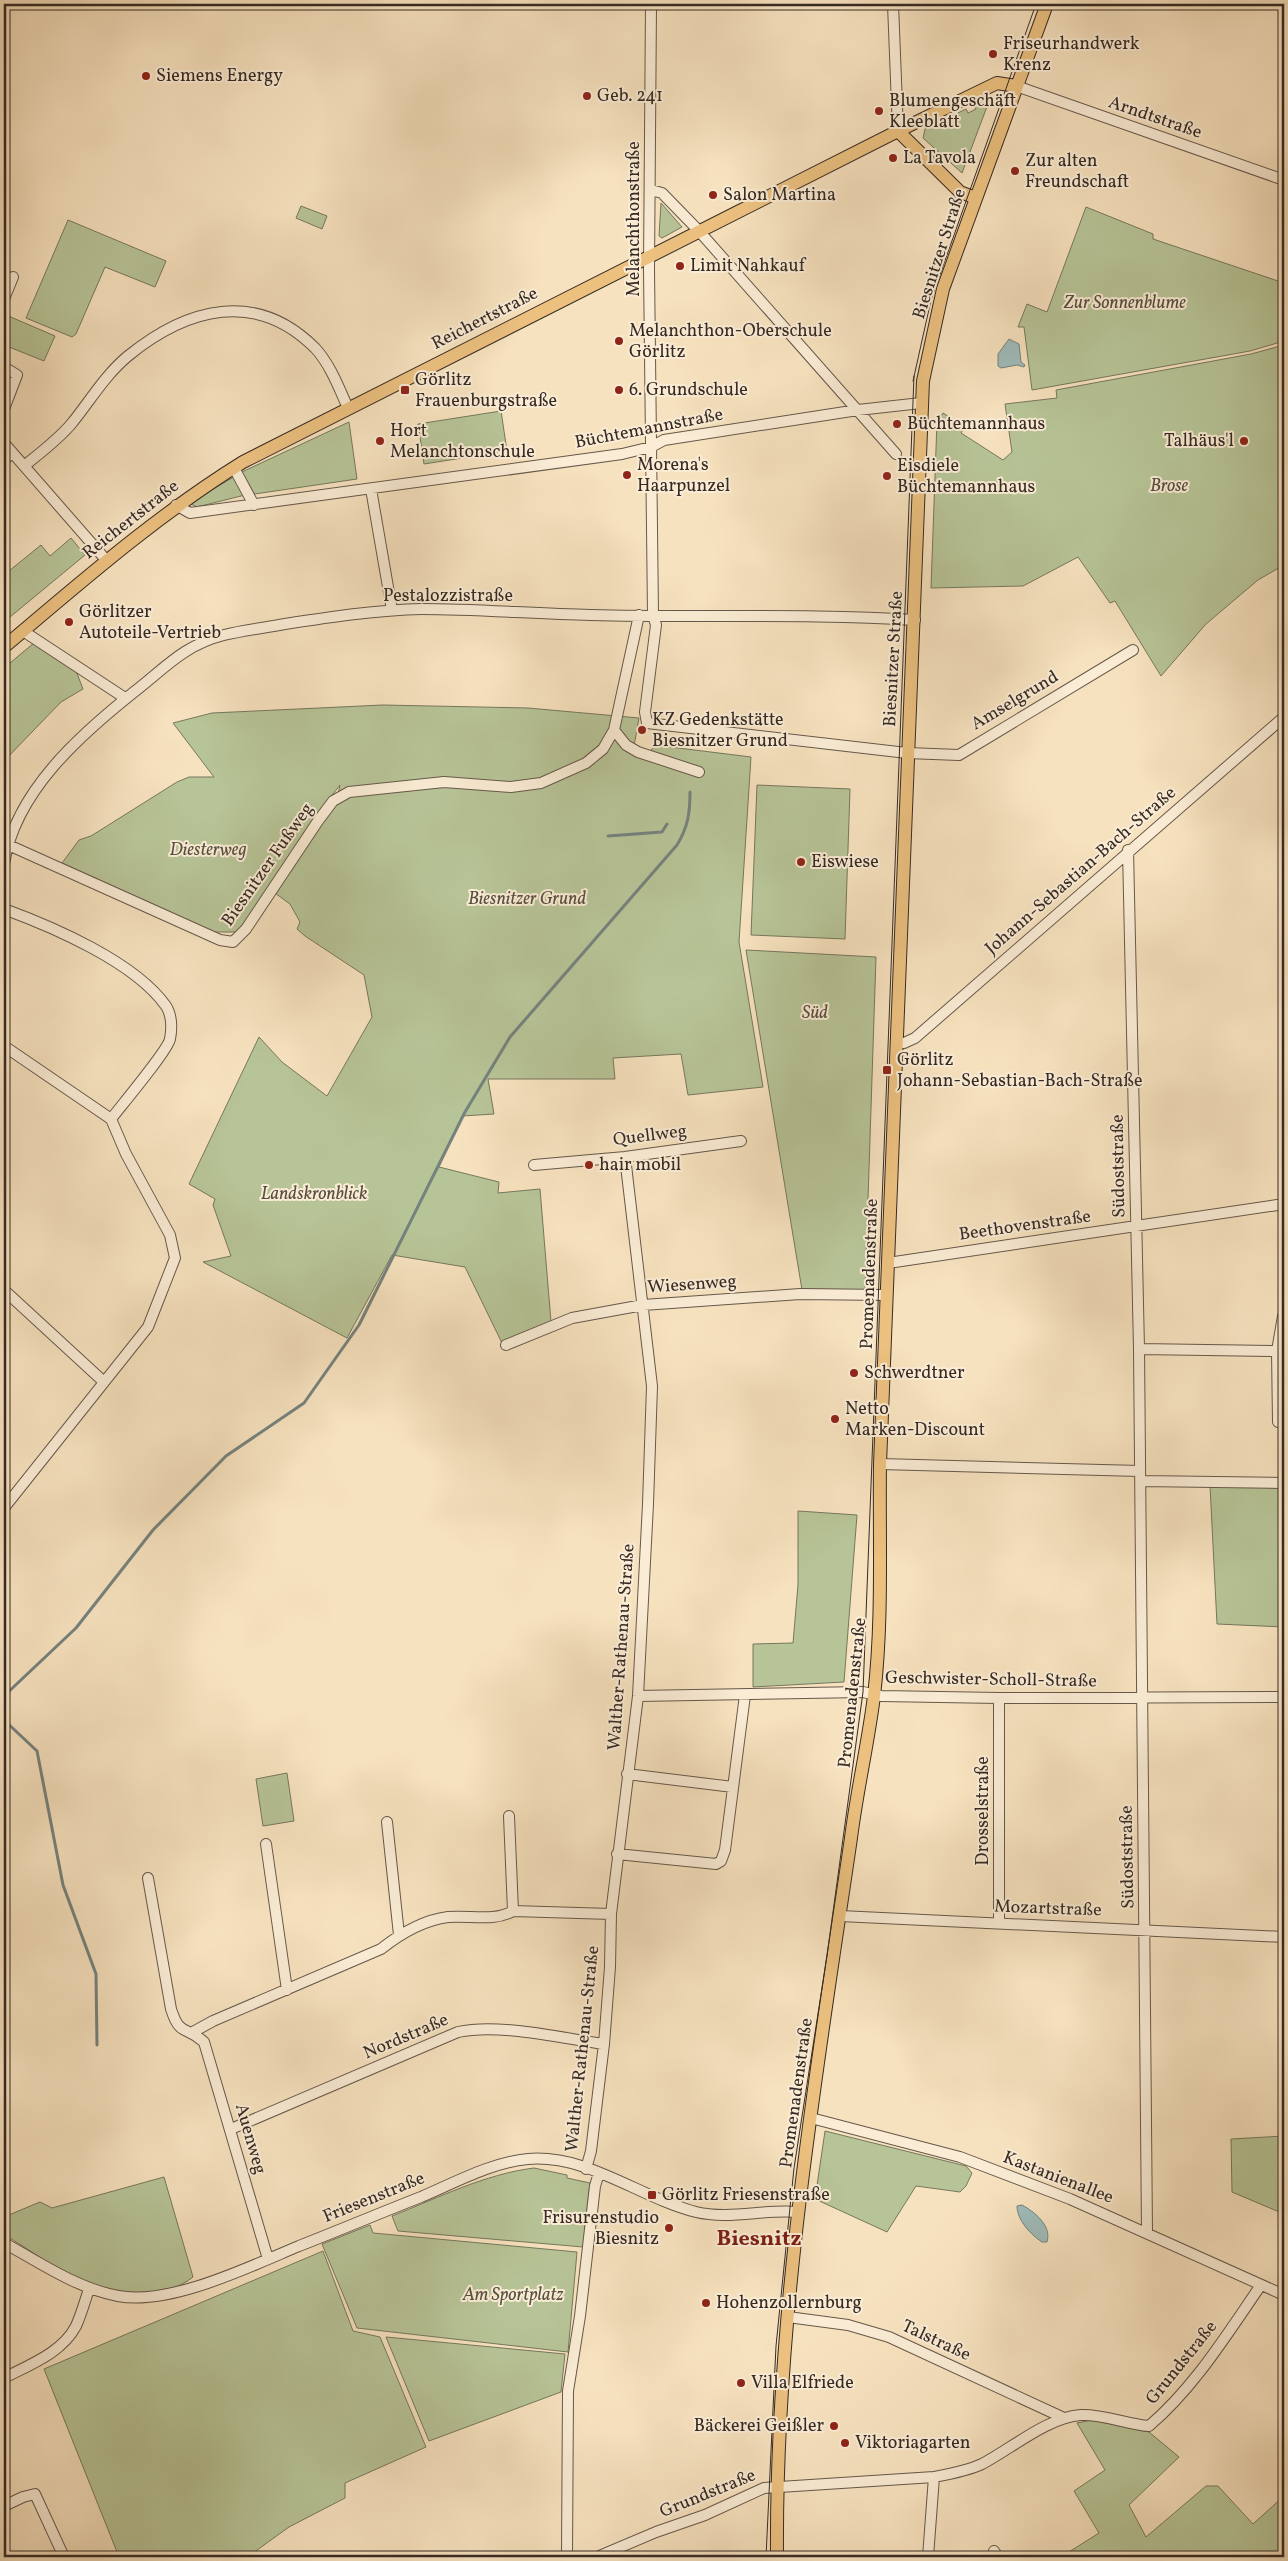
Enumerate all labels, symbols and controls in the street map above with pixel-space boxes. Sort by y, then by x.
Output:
place label: Friseurhandwerk Krenz [1003,32,1140,78]
marker: Friseurhandwerk Krenz [987,48,999,60]
place label: Siemens Energy [156,64,283,89]
marker: Siemens Energy [140,70,152,82]
place label: Geb. 241 [597,84,663,109]
place label: Blumengeschäft Kleeblatt [889,89,1016,135]
marker: Geb. 241 [581,90,593,102]
street label: Arndtstraße [1105,90,1205,146]
marker: Blumengeschäft Kleeblatt [873,105,885,117]
street label: Melanchthonstraße [622,141,647,297]
place label: La Tavola [903,146,976,171]
place label: Zur alten Freundschaft [1025,149,1129,195]
marker: La Tavola [887,152,899,164]
marker: Zur alten Freundschaft [1009,165,1021,177]
place label: Salon Martina [723,183,836,208]
street label: Biesnitzer Straße [907,185,973,323]
marker: Salon Martina [707,189,719,201]
place label: Limit Nahkauf [690,254,807,279]
marker: Limit Nahkauf [674,260,686,272]
street label: Reichertstraße [427,281,543,357]
park label: Zur Sonnenblume [1063,291,1186,316]
place label: Melanchthon-Oberschule Görlitz [629,319,832,365]
marker: Melanchthon-Oberschule Görlitz [613,335,625,347]
place label: Görlitz Frauenburgstraße [415,368,557,414]
place label: 6. Grundschule [629,378,748,403]
marker: Görlitz Frauenburgstraße [399,384,411,396]
marker: 6. Grundschule [613,384,625,396]
street label: Büchtemannstraße [573,402,725,456]
place label: Büchtemannhaus [907,412,1045,437]
marker: Büchtemannhaus [891,418,903,430]
place label: Hort Melanchtonschule [390,419,535,465]
place label: Talhäus'l [1164,429,1234,454]
marker: Hort Melanchtonschule [374,435,386,447]
marker: Talhäus'l [1238,435,1250,447]
place label: Morena's Haarpunzel [637,453,730,499]
place label: Eisdiele Büchtemannhaus [897,454,1035,500]
marker: Morena's Haarpunzel [621,469,633,481]
marker: Eisdiele Büchtemannhaus [881,470,893,482]
street label: Reichertstraße [77,474,185,566]
park label: Brose [1150,474,1189,499]
street label: Pestalozzistraße [383,584,513,609]
street label: Biesnitzer Straße [878,590,910,728]
place label: Görlitzer Autoteile-Vertrieb [79,600,221,646]
marker: Görlitzer Autoteile-Vertrieb [63,616,75,628]
street label: Amselgrund [967,665,1063,737]
place label: KZ Gedenkstätte Biesnitzer Grund [652,708,788,754]
marker: KZ Gedenkstätte Biesnitzer Grund [636,724,648,736]
street label: Johann-Sebastian-Bach-Straße [980,781,1182,961]
street label: Biesnitzer Fußweg [216,798,320,932]
park label: Diesterweg [170,838,246,863]
place label: Eiswiese [811,850,879,875]
marker: Eiswiese [795,856,807,868]
park label: Biesnitzer Grund [468,887,586,912]
park label: Süd [802,1001,828,1026]
place label: Görlitz Johann-Sebastian-Bach-Straße [897,1048,1143,1094]
marker: Görlitz Johann-Sebastian-Bach-Straße [881,1064,893,1076]
street label: Südoststraße [1106,1114,1132,1218]
street label: Quellweg [612,1119,688,1153]
place label: hair mobil [599,1153,681,1178]
marker: hair mobil [583,1159,595,1171]
park label: Landskronblick [261,1182,367,1207]
street label: Promenadenstraße [855,1198,885,1350]
street label: Beethovenstraße [957,1204,1093,1248]
street label: Wiesenweg [647,1269,737,1301]
place label: Schwerdtner [864,1361,965,1386]
marker: Schwerdtner [848,1367,860,1379]
place label: Netto Marken-Discount [845,1397,985,1443]
marker: Netto Marken-Discount [829,1413,841,1425]
street label: Walther-Rathenau-Straße [602,1543,642,1751]
street label: Promenadenstraße [833,1617,873,1769]
street label: Geschwister-Scholl-Straße [885,1666,1097,1694]
street label: Drosselstraße [971,1756,996,1866]
street label: Südoststraße [1115,1805,1141,1909]
street label: Mozartstraße [994,1895,1102,1923]
street label: Walther-Rathenau-Straße [560,1945,606,2153]
street label: Nordstraße [359,2008,453,2066]
street label: Promenadenstraße [774,2016,820,2170]
street label: Auenweg [228,2101,272,2177]
street label: Kastanienallee [999,2145,1117,2211]
street label: Friesenstraße [319,2166,429,2230]
place label: Görlitz Friesenstraße [662,2183,830,2208]
marker: Görlitz Friesenstraße [646,2189,658,2201]
place label: Frisurenstudio Biesnitz [542,2206,659,2252]
marker: Frisurenstudio Biesnitz [663,2222,675,2234]
district label: Biesnitz [716,2224,802,2255]
park label: Am Sportplatz [462,2283,563,2308]
place label: Hohenzollernburg [716,2291,862,2316]
marker: Hohenzollernburg [700,2297,712,2309]
street label: Talstraße [897,2314,975,2368]
street label: Grundstraße [1140,2316,1224,2410]
place label: Villa Elfriede [751,2371,854,2396]
marker: Villa Elfriede [735,2377,747,2389]
place label: Bäckerei Geißler [694,2414,824,2439]
marker: Bäckerei Geißler [828,2420,840,2432]
place label: Viktoriagarten [855,2431,971,2456]
marker: Viktoriagarten [839,2437,851,2449]
street label: Grundstraße [656,2463,760,2525]

